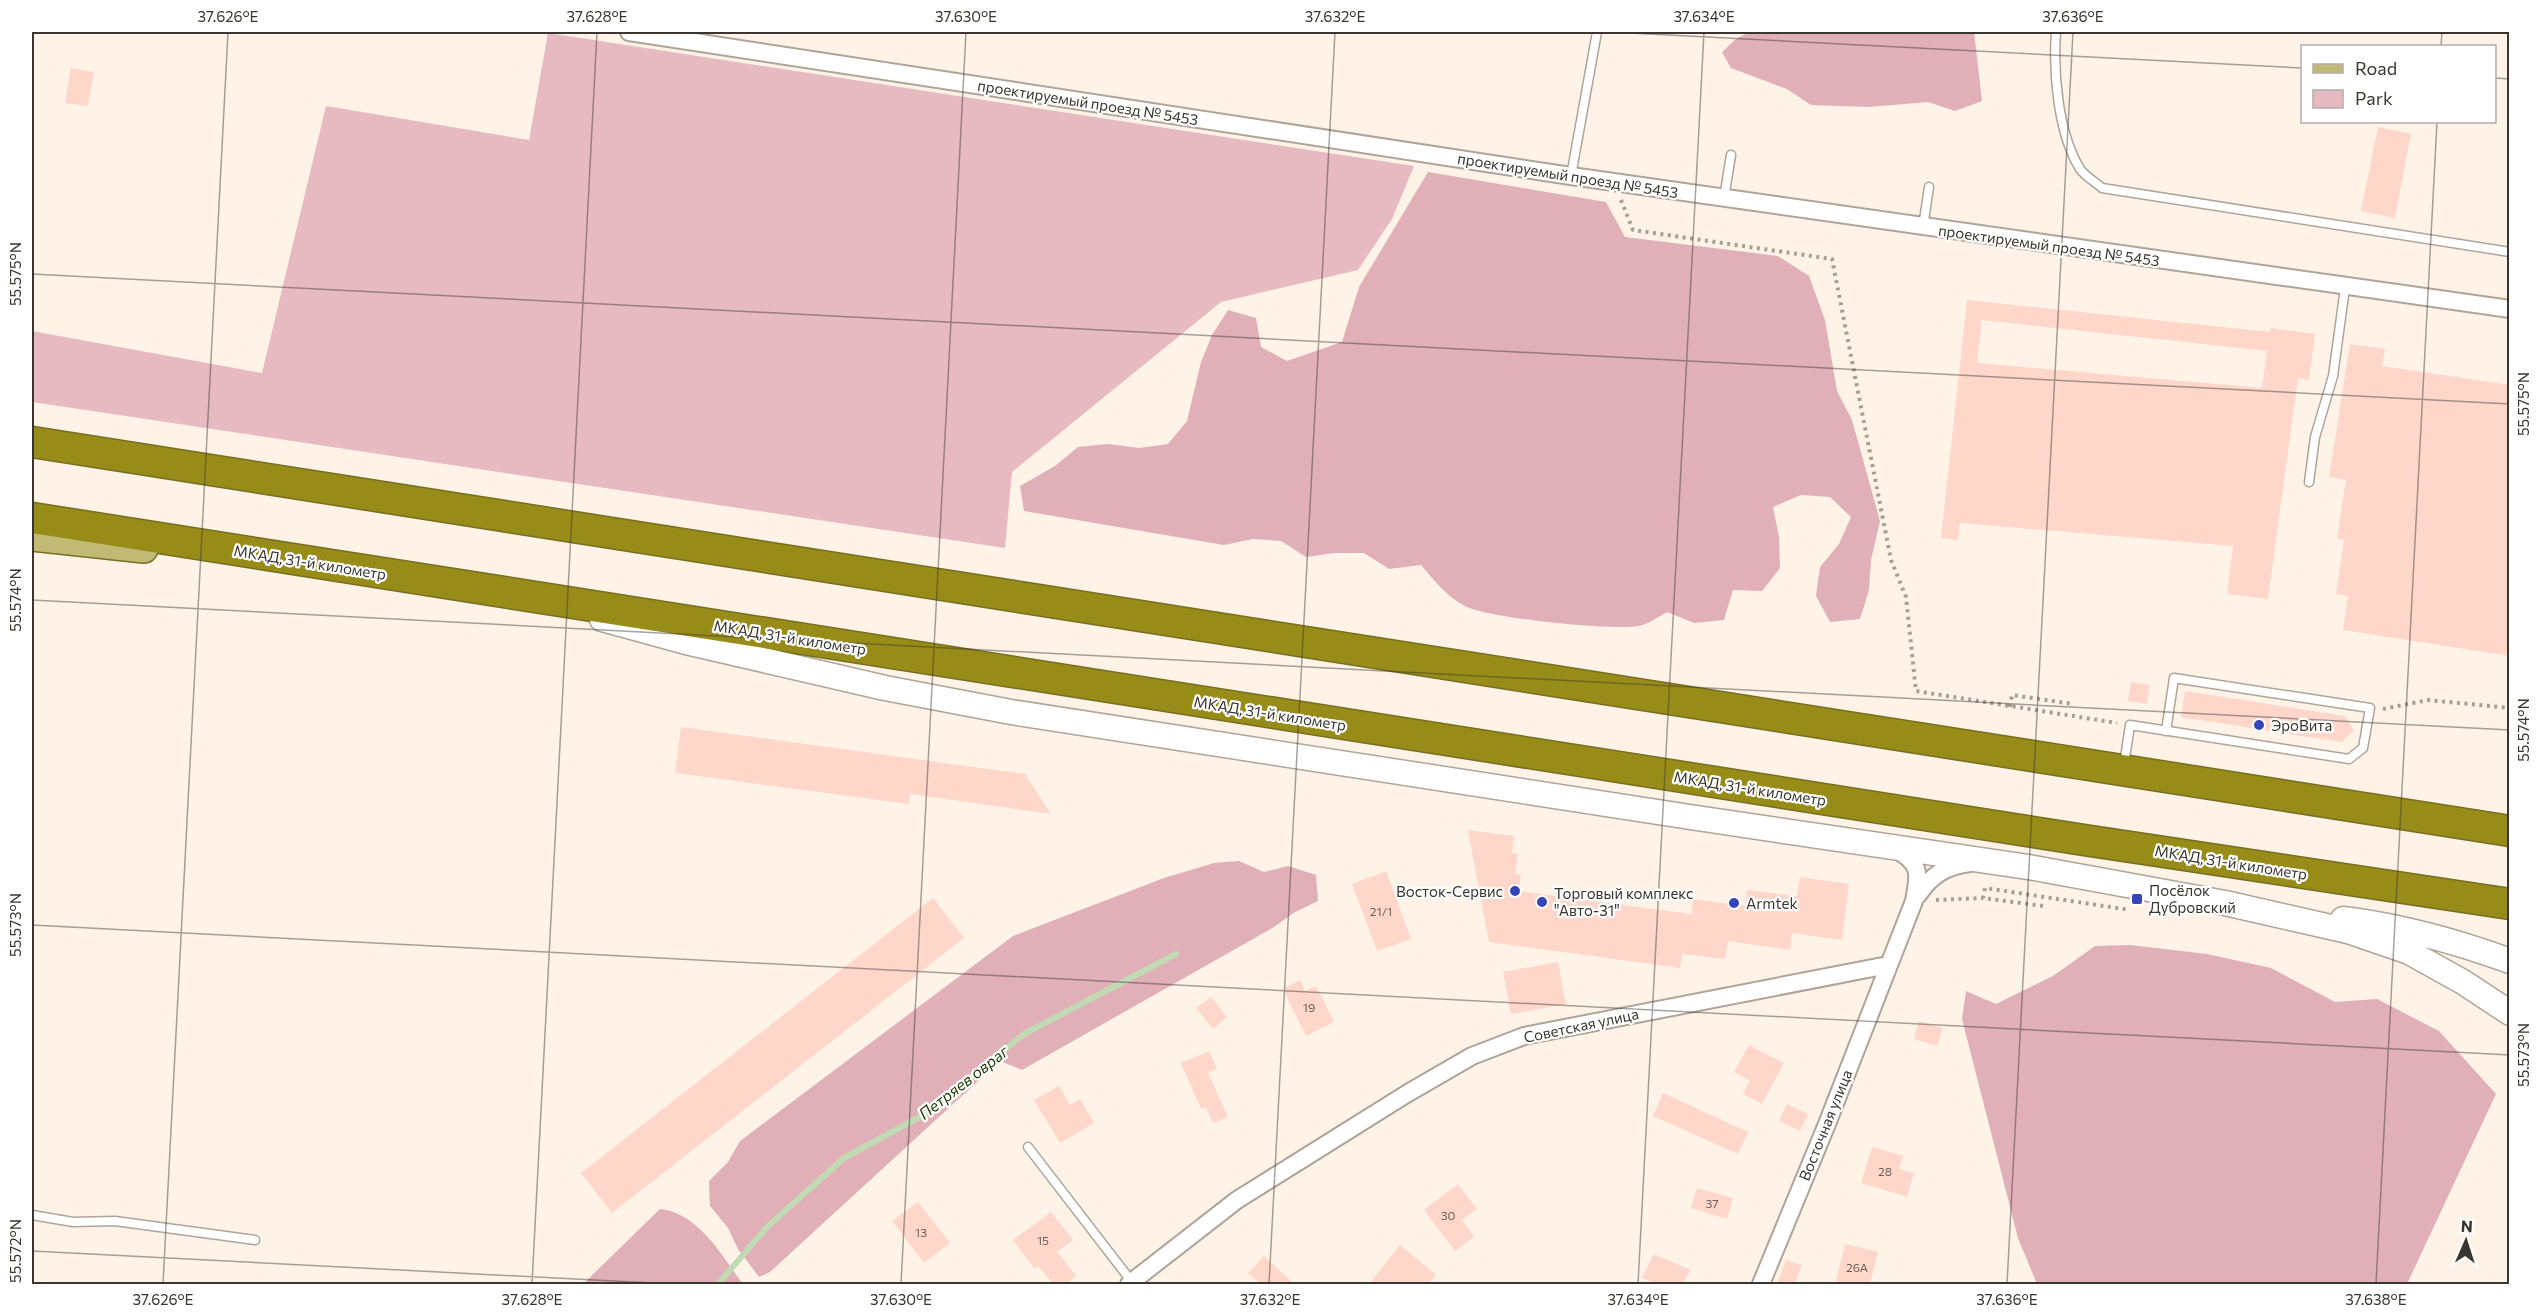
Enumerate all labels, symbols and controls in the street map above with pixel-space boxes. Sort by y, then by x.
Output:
text: 37.626°E [197,7,259,25]
text: 37.628°E [566,7,628,25]
text: 37.630°E [935,7,997,25]
text: 37.632°E [1305,7,1365,25]
text: 37.634°E [1673,7,1735,25]
text: 37.636°E [2042,7,2104,25]
legend [2301,45,2496,123]
text: Road [2355,57,2397,79]
street label: проектируемый проезд № 5453 [976,76,1200,128]
text: Park [2355,87,2393,109]
street label: проектируемый проезд № 5453 [1456,149,1680,201]
street label: проектируемый проезд № 5453 [1937,221,2161,269]
text: 55.575°N [6,242,24,306]
text: 55.575°N [2514,372,2532,436]
street label: МКАД, 31-й километр [232,541,388,583]
text: 55.574°N [6,568,24,632]
street label: МКАД, 31-й километр [712,616,868,658]
street label: МКАД, 31-й километр [1192,692,1348,734]
text: 55.574°N [2514,698,2532,762]
place label: ЭроВита [2271,716,2332,734]
marker: ЭроВита [2252,718,2266,732]
street label: МКАД, 31-й километр [1672,767,1828,809]
street label: МКАД, 31-й километр [2153,841,2309,883]
place label: Посёлок Дубровский [2149,881,2236,916]
place label: Восток-Сервис [1396,882,1503,900]
marker: Восток-Сервис [1508,884,1522,898]
place label: Торговый комплекс "Авто-31" [1554,884,1693,919]
marker: Посёлок Дубровский [2130,892,2144,906]
text: 55.573°N [6,893,24,957]
place label: Armtek [1746,894,1798,912]
marker: Торговый комплекс "Авто-31" [1535,895,1549,909]
marker: Armtek [1727,896,1741,910]
house number: 21/1 [1370,904,1392,918]
house number: 19 [1303,1000,1315,1014]
street label: Советская улица [1522,1004,1640,1046]
text: 55.573°N [2514,1023,2532,1087]
water label: Петряев овраг [914,1041,1012,1123]
street label: Восточная улица [1795,1067,1855,1183]
house number: 28 [1878,1164,1892,1178]
house number: 37 [1705,1196,1719,1210]
house number: 30 [1441,1208,1456,1222]
north arrow [2436,1211,2496,1271]
text: N [2460,1216,2473,1235]
text: 55.572°N [6,1219,24,1283]
house number: 13 [915,1225,927,1239]
house number: 15 [1037,1233,1049,1247]
house number: 26А [1846,1260,1868,1274]
text: 37.626°E [132,1290,194,1308]
text: 37.628°E [501,1290,563,1308]
text: 37.630°E [870,1290,932,1308]
text: 37.632°E [1240,1290,1300,1308]
text: 37.634°E [1607,1290,1669,1308]
text: 37.636°E [1976,1290,2038,1308]
text: 37.638°E [2345,1290,2407,1308]

